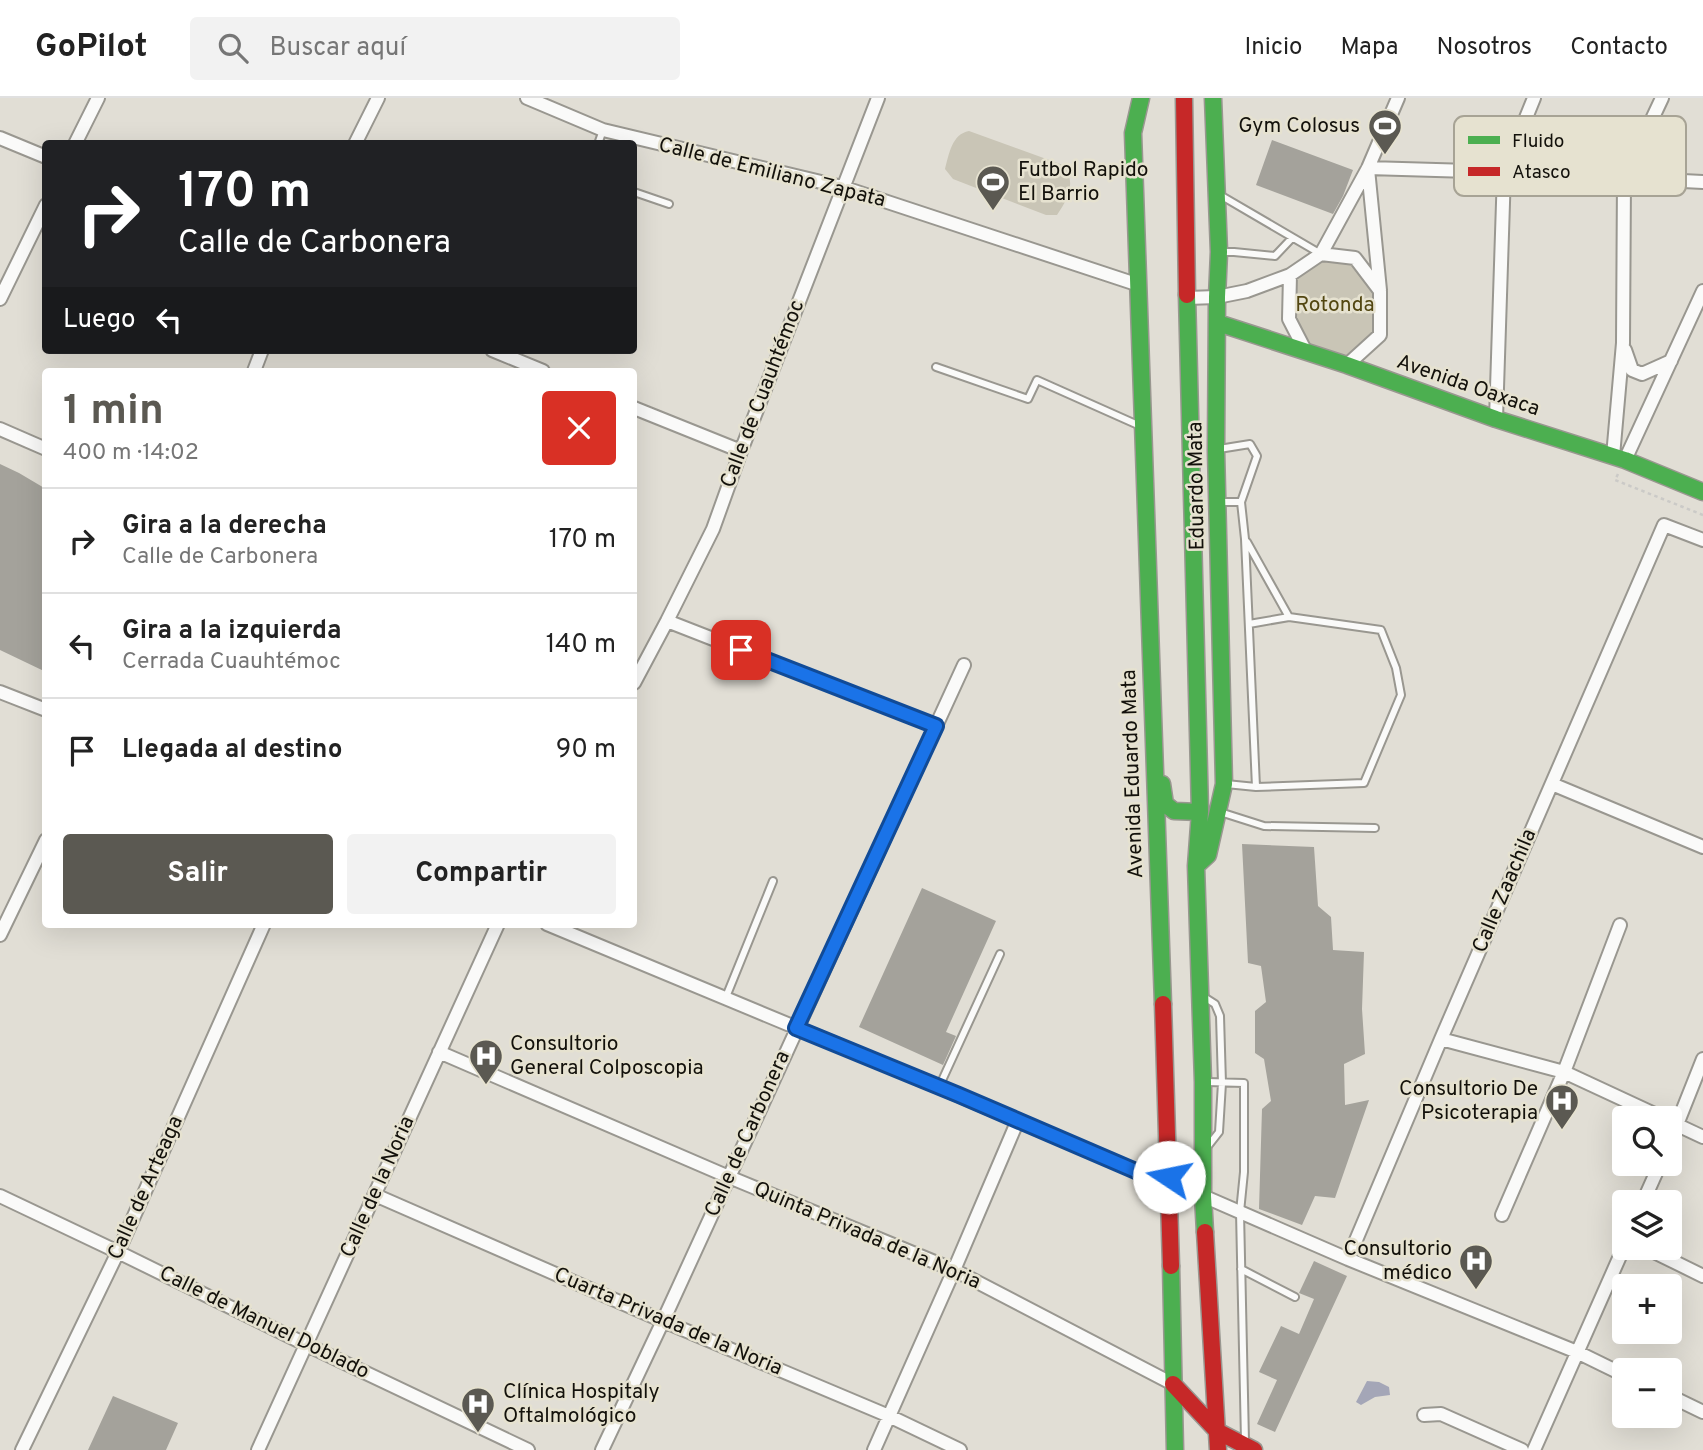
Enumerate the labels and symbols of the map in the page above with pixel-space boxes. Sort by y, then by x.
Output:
sports icon: Gym Colosus [1366,107,1404,156]
place label: Gym Colosus [1238,113,1360,140]
legend [1454,116,1686,196]
text: Fluido [1512,130,1564,154]
street label: Calle de Emiliano Zapata [656,132,888,214]
place label: Futbol Rapido El Barrio [1018,157,1149,208]
text: Atasco [1512,161,1571,185]
sports icon: Futbol Rapido El Barrio [974,163,1012,212]
park label: Rotonda [1295,292,1375,319]
street label: Calle de Cuauhtémoc [715,296,811,492]
street label: Avenida Oaxaca [1393,349,1543,423]
street label: Eduardo Mata [1182,421,1212,551]
pin [711,620,771,680]
street label: Avenida Eduardo Mata [1116,669,1150,879]
street label: Calle Zaachila [1467,825,1543,957]
place label: Consultorio General Colposcopia [510,1031,704,1082]
hospital icon: Consultorio General Colposcopia [467,1037,505,1086]
street label: Calle de Carbonera [699,1047,797,1221]
place label: Consultorio De Psicoterapia [1399,1076,1538,1127]
hospital icon: Consultorio De Psicoterapia [1543,1082,1581,1131]
street label: Calle de Arteaga [102,1112,190,1264]
street label: Calle de la Noria [335,1112,421,1262]
position arrow [1132,1140,1206,1214]
street label: Quinta Privada de la Noria [749,1176,985,1296]
place label: Consultorio médico [1343,1236,1452,1287]
hospital icon: Consultorio médico [1457,1242,1495,1291]
street label: Calle de Manuel Doblado [154,1260,374,1386]
street label: Cuarta Privada de la Noria [550,1262,786,1382]
place label: Clínica Hospitaly Oftalmológico [503,1379,660,1430]
hospital icon: Clínica Hospitaly Oftalmológico [459,1385,497,1434]

